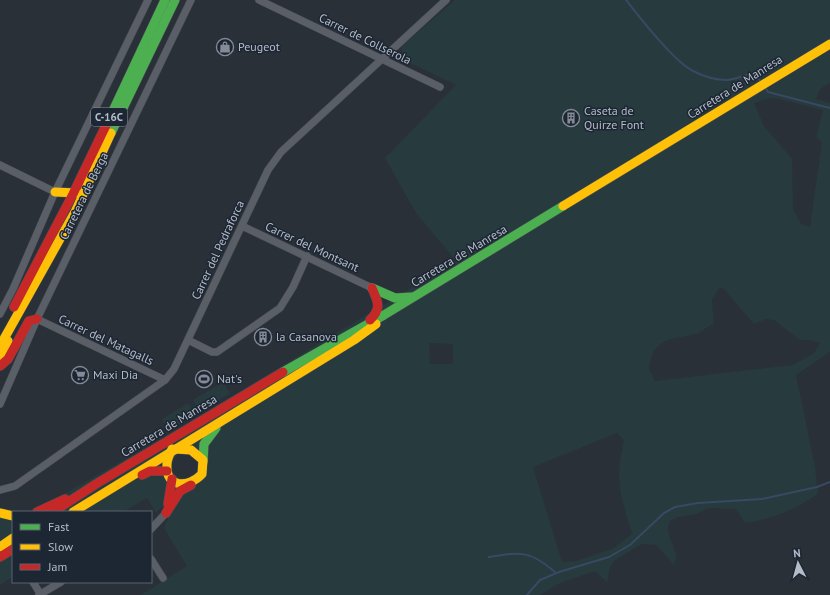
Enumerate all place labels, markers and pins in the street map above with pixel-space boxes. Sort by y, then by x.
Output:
shop icon: Peugeot [215,37,235,57]
place label: Peugeot [238,39,280,54]
place label: Caseta de Quirze Font [584,103,644,132]
building icon: Caseta de Quirze Font [561,108,581,128]
building icon: la Casanova [253,327,273,347]
place label: la Casanova [276,329,337,344]
supermarket icon: Maxi Dia [70,365,90,385]
place label: Maxi Dia [93,367,138,382]
sports icon: Nat's [194,369,214,389]
place label: Nat's [217,371,242,386]

